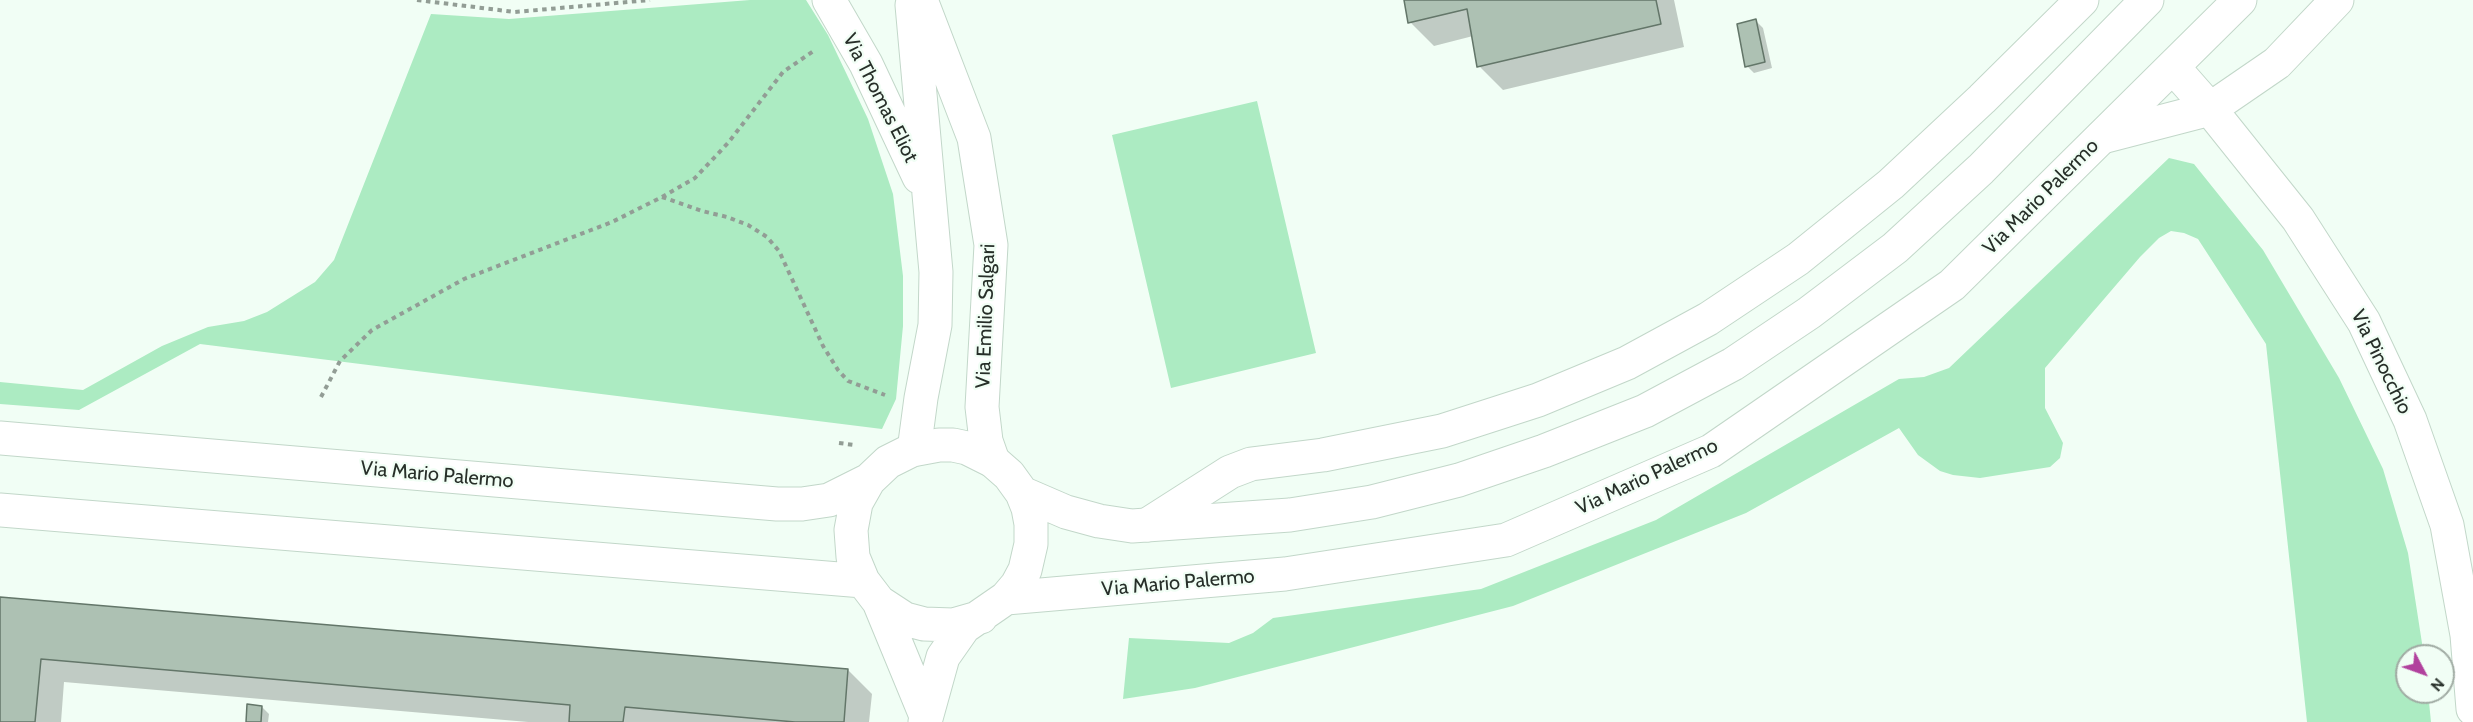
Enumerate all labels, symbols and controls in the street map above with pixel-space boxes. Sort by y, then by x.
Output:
street label: Via Thomas Eliot [837,30,923,166]
street label: Via Mario Palermo [1978,134,2104,260]
street label: Via Emilio Salgari [971,243,1001,389]
street label: Via Pinocchio [2345,306,2417,418]
street label: Via Mario Palermo [1572,434,1722,520]
street label: Via Mario Palermo [359,456,515,494]
street label: Via Mario Palermo [1100,564,1256,602]
north arrow [2395,644,2455,704]
text: N [2427,674,2448,695]

